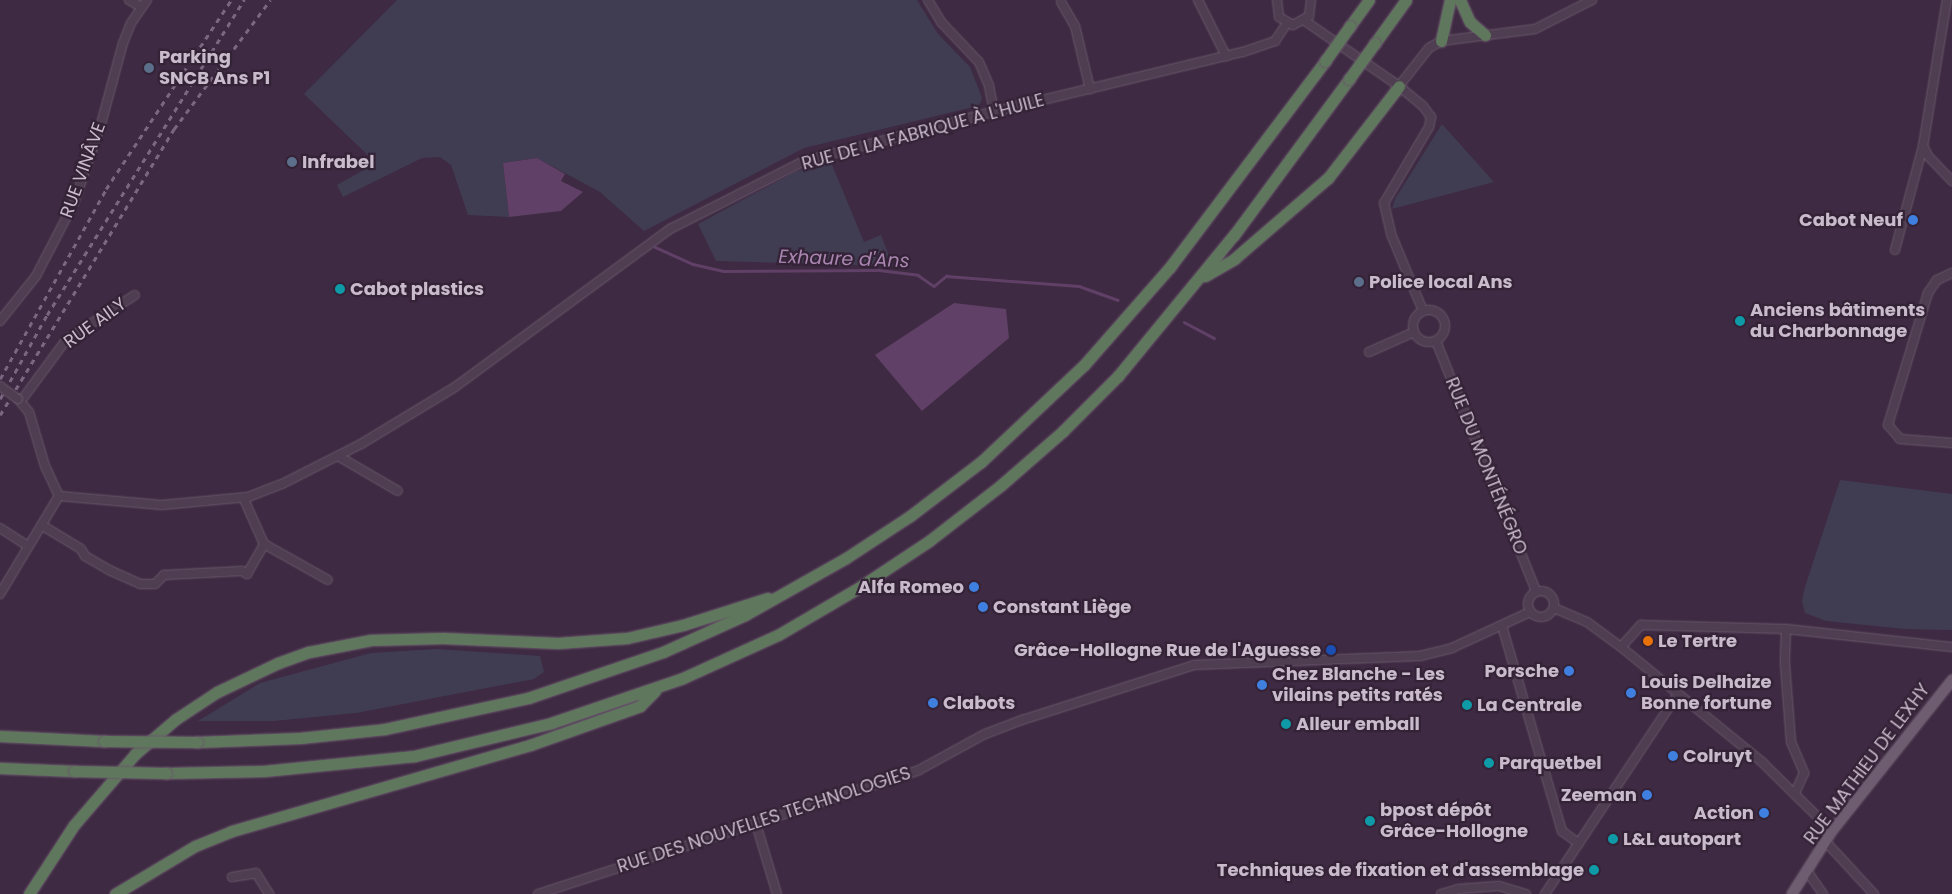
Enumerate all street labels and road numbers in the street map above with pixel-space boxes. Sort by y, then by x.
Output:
street label: RUE DE LA FABRIQUE À L'HUILE [799,89,1047,175]
street label: RUE VINÂVE [56,119,110,221]
street label: RUE AILY [60,293,130,353]
street label: RUE DU MONTÉNÉGRO [1441,374,1531,558]
street label: RUE MATHIEU DE LEXHY [1800,679,1934,849]
street label: RUE DES NOUVELLES TECHNOLOGIES [615,762,913,878]

